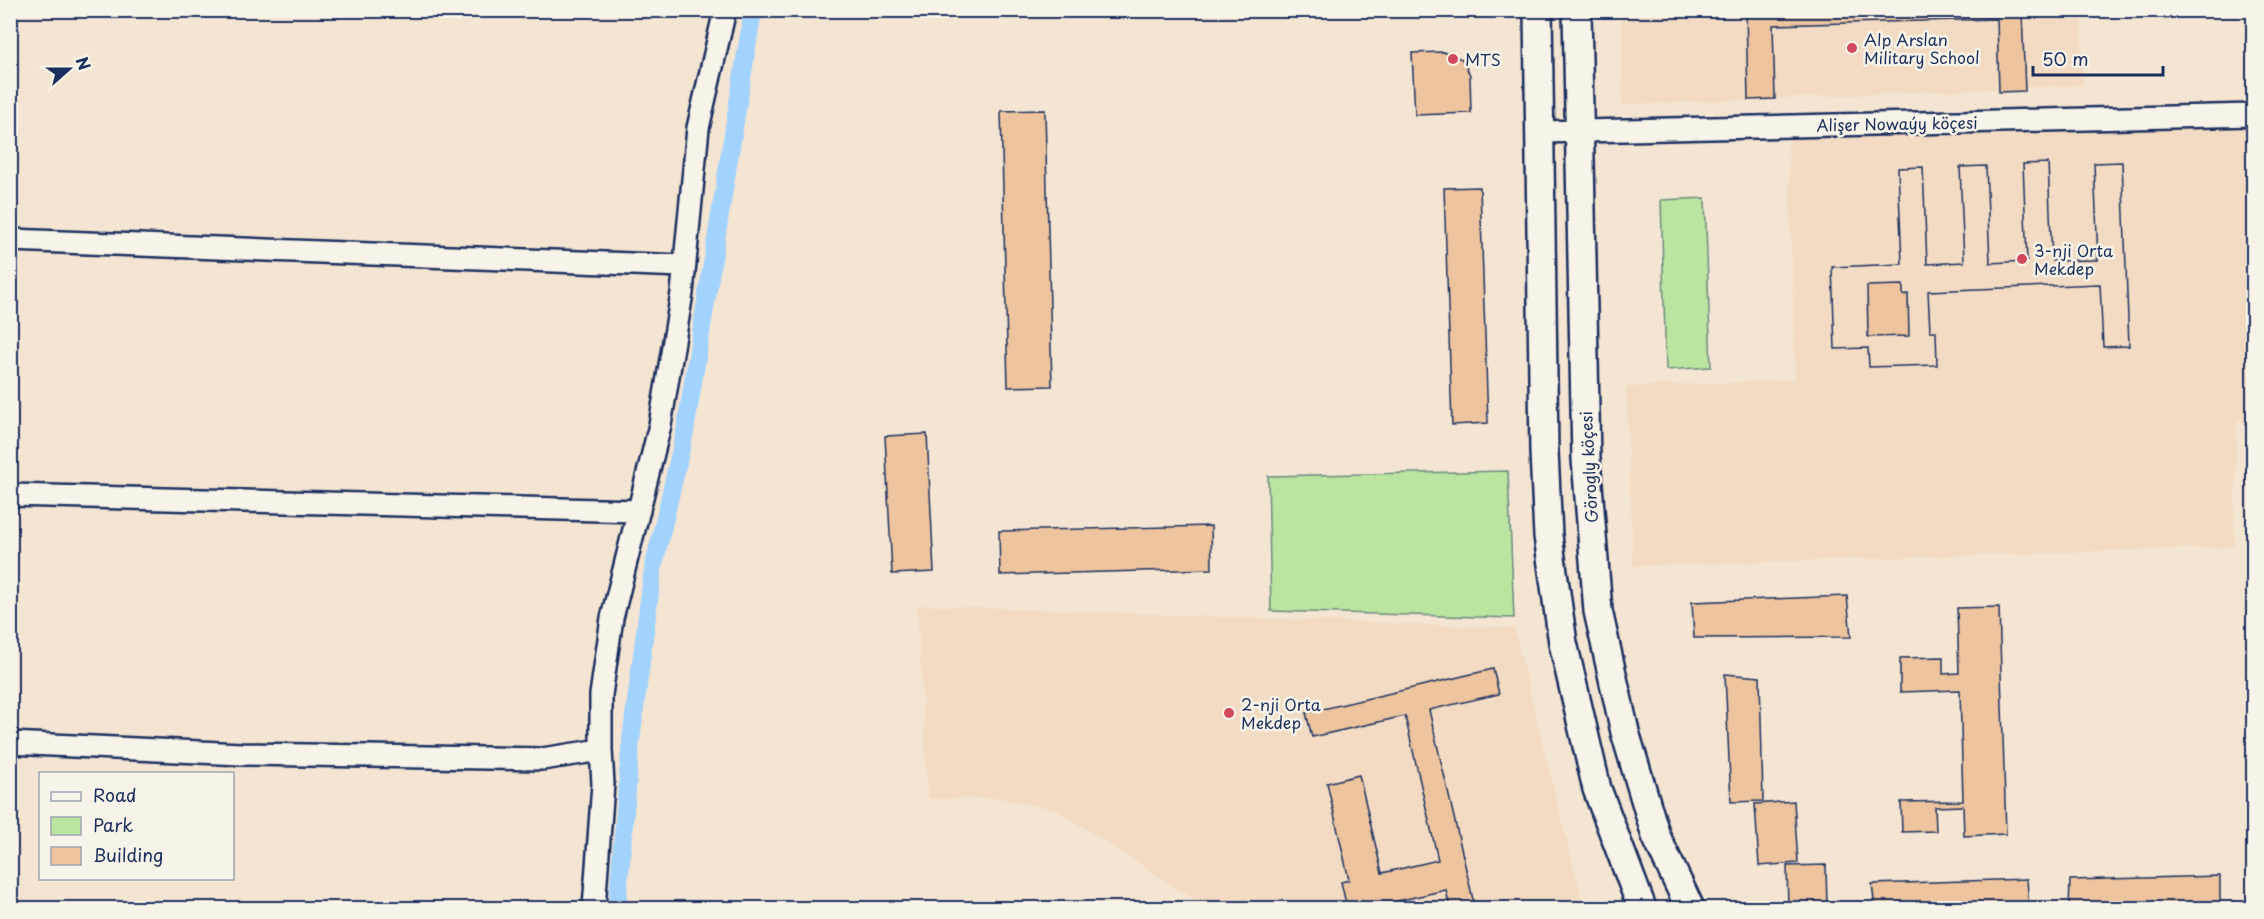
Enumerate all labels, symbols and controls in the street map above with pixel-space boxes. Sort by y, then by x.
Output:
place label: Alp Arslan Military School [1864,27,1980,69]
north arrow [39,39,99,99]
scale bar [2033,39,2164,77]
marker: Alp Arslan Military School [1845,41,1859,55]
text: 50 m [2042,45,2089,72]
place label: MTS [1465,47,1501,71]
marker: MTS [1446,52,1460,66]
text: N [70,53,97,73]
street label: Alişer Nowaýy köçesi [1816,110,1978,136]
place label: 3-nji Orta Mekdep [2034,238,2113,280]
marker: 3-nji Orta Mekdep [2015,252,2029,266]
street label: Görogly köçesi [1573,410,1603,524]
place label: 2-nji Orta Mekdep [1241,692,1321,734]
marker: 2-nji Orta Mekdep [1222,706,1236,720]
legend [39,772,234,880]
text: Road [93,781,137,808]
text: Park [93,811,133,838]
text: Building [93,841,163,868]

